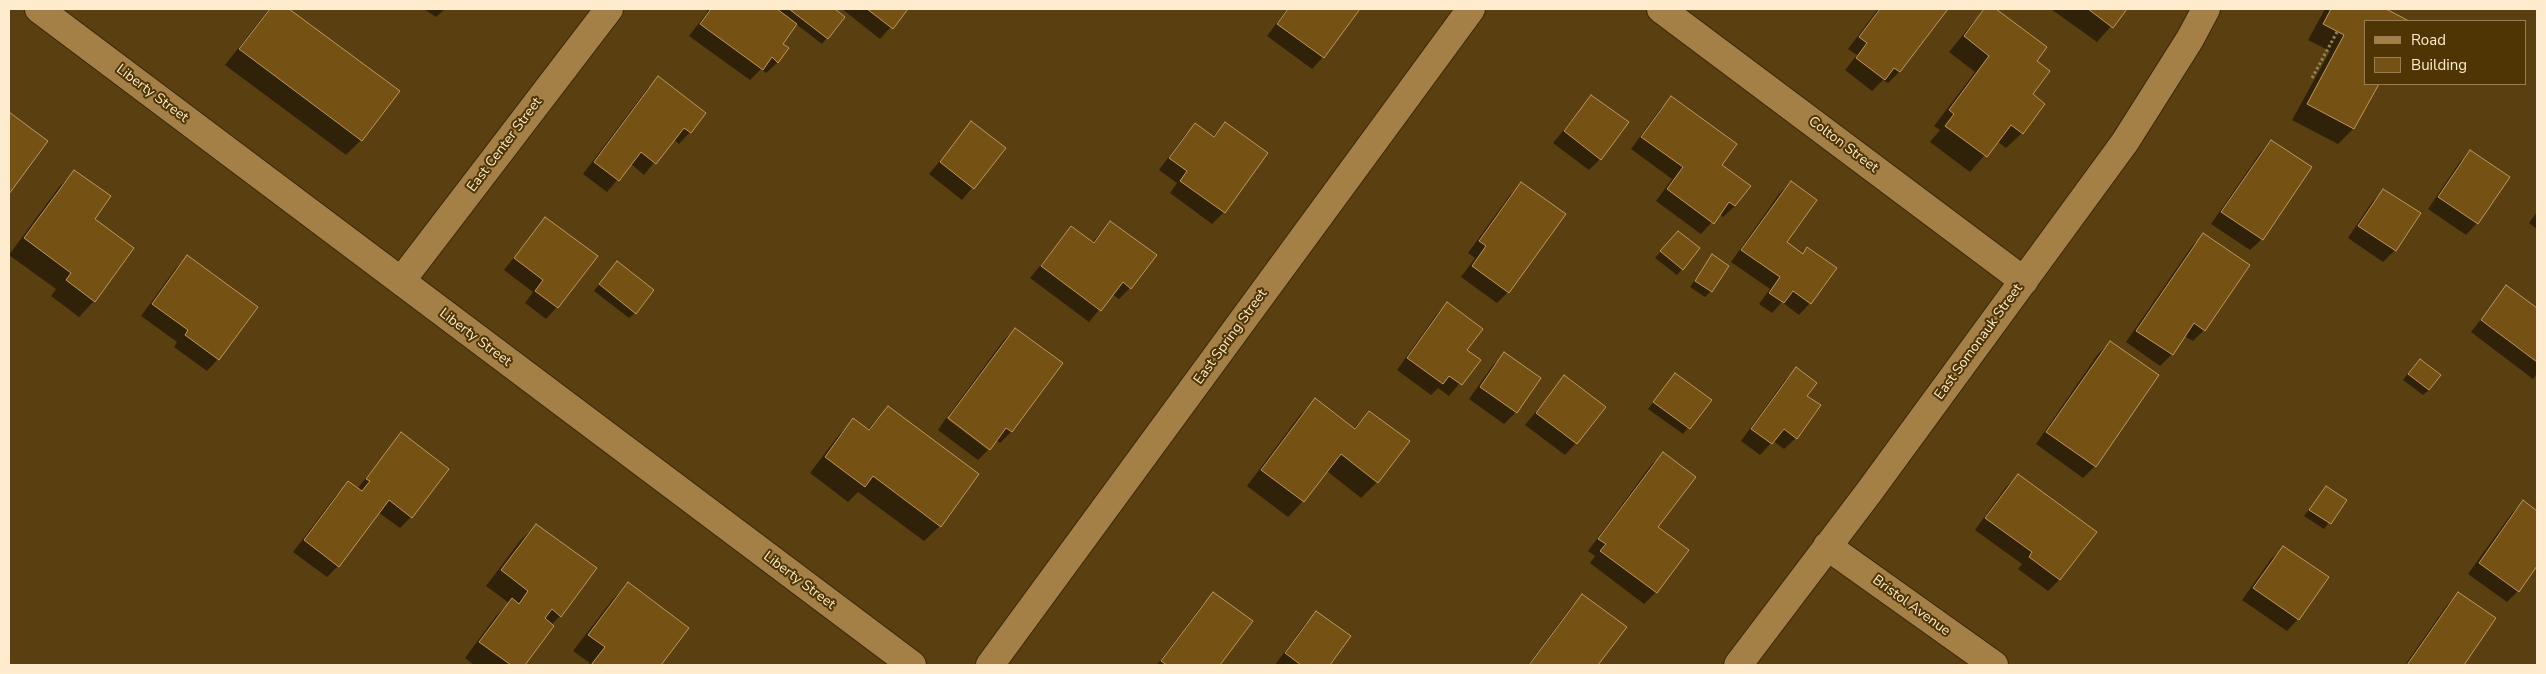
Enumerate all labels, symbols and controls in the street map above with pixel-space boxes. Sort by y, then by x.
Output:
legend [2364,20,2526,85]
text: Road [2411,30,2446,50]
text: Building [2411,55,2467,75]
street label: Liberty Street [113,61,191,127]
street label: East Center Street [464,94,546,196]
street label: Colton Street [1805,113,1881,177]
street label: East Somonauk Street [1931,281,2027,403]
street label: East Spring Street [1191,286,1271,388]
street label: Liberty Street [436,305,514,371]
street label: Liberty Street [760,548,838,614]
street label: Bristol Avenue [1869,572,1953,640]

